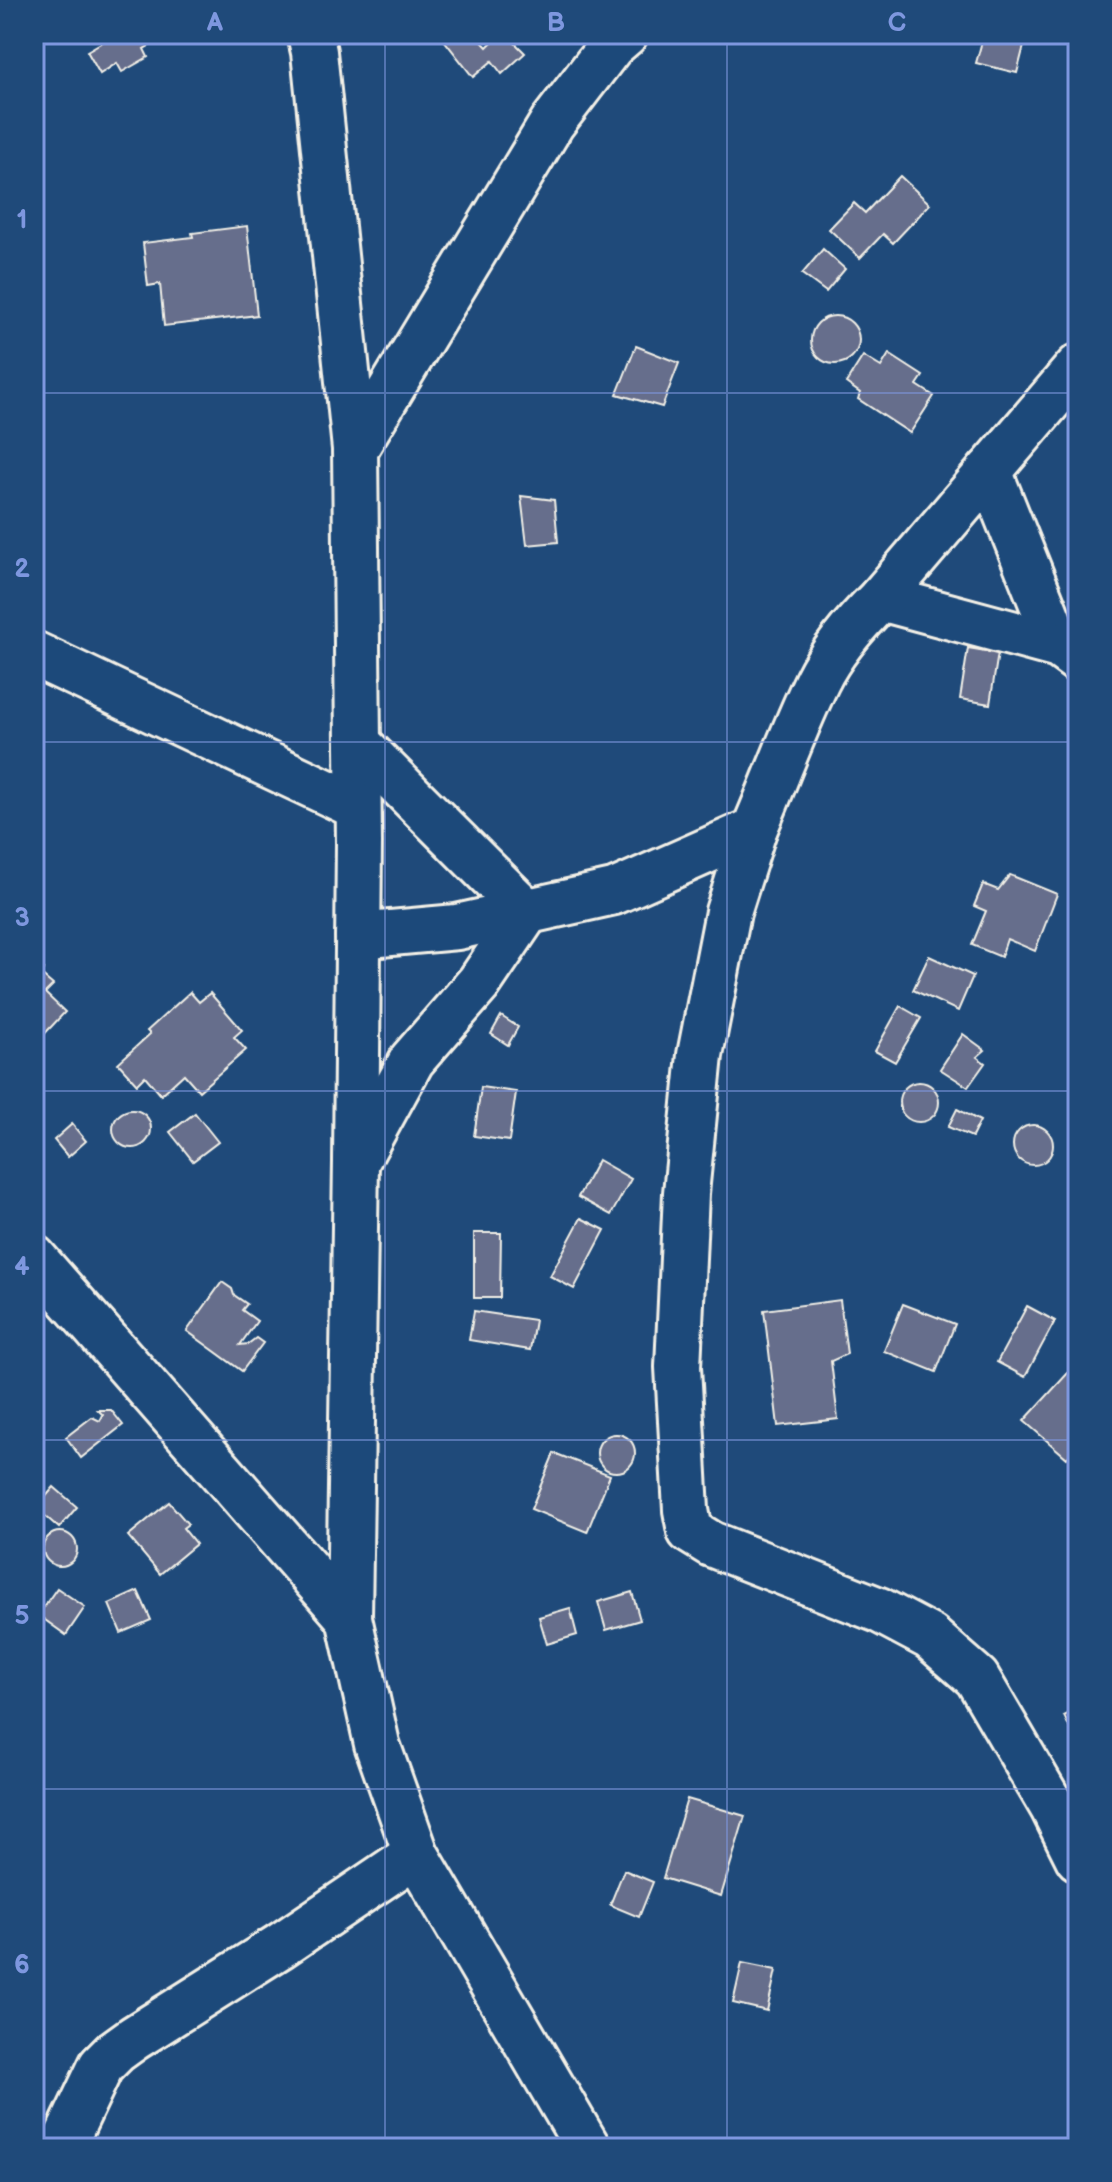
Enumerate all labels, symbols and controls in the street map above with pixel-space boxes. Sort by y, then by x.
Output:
text: A [206,8,223,39]
text: B [547,8,565,39]
text: C [888,8,906,39]
text: 1 [17,205,27,236]
text: 2 [14,554,30,585]
text: 3 [14,903,30,934]
text: 4 [14,1252,30,1283]
text: 5 [14,1601,30,1632]
text: 6 [14,1950,30,1981]

